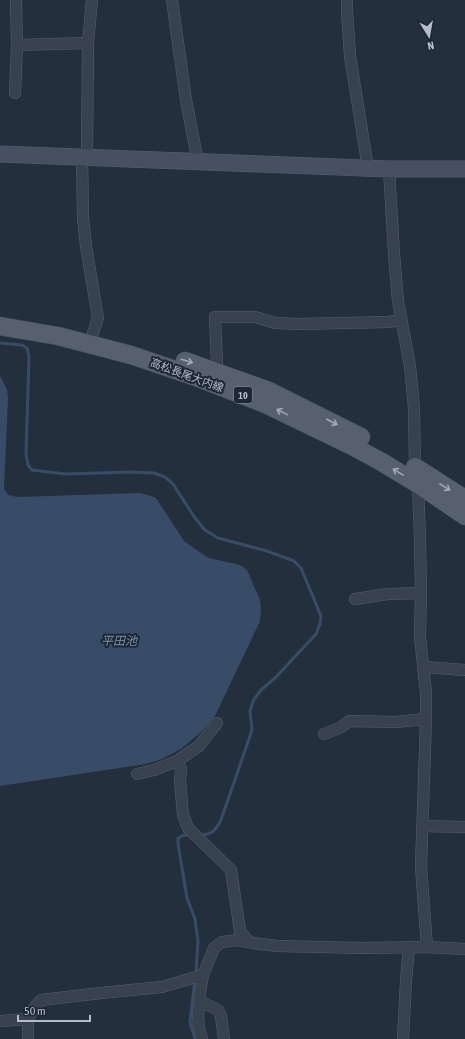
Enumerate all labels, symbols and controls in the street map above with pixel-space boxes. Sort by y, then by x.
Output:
north arrow [409,16,449,56]
text: N [427,39,435,52]
street label: 高松長尾大内線 [149,356,225,394]
one-way arrow [180,358,193,365]
road number: 10 [234,387,252,403]
one-way arrow [276,408,288,415]
one-way arrow [326,419,338,427]
one-way arrow [392,467,404,475]
one-way arrow [439,483,451,491]
water label: 平田池 [101,634,138,648]
scale bar [18,997,90,1023]
text: 50 m [24,1004,46,1018]

